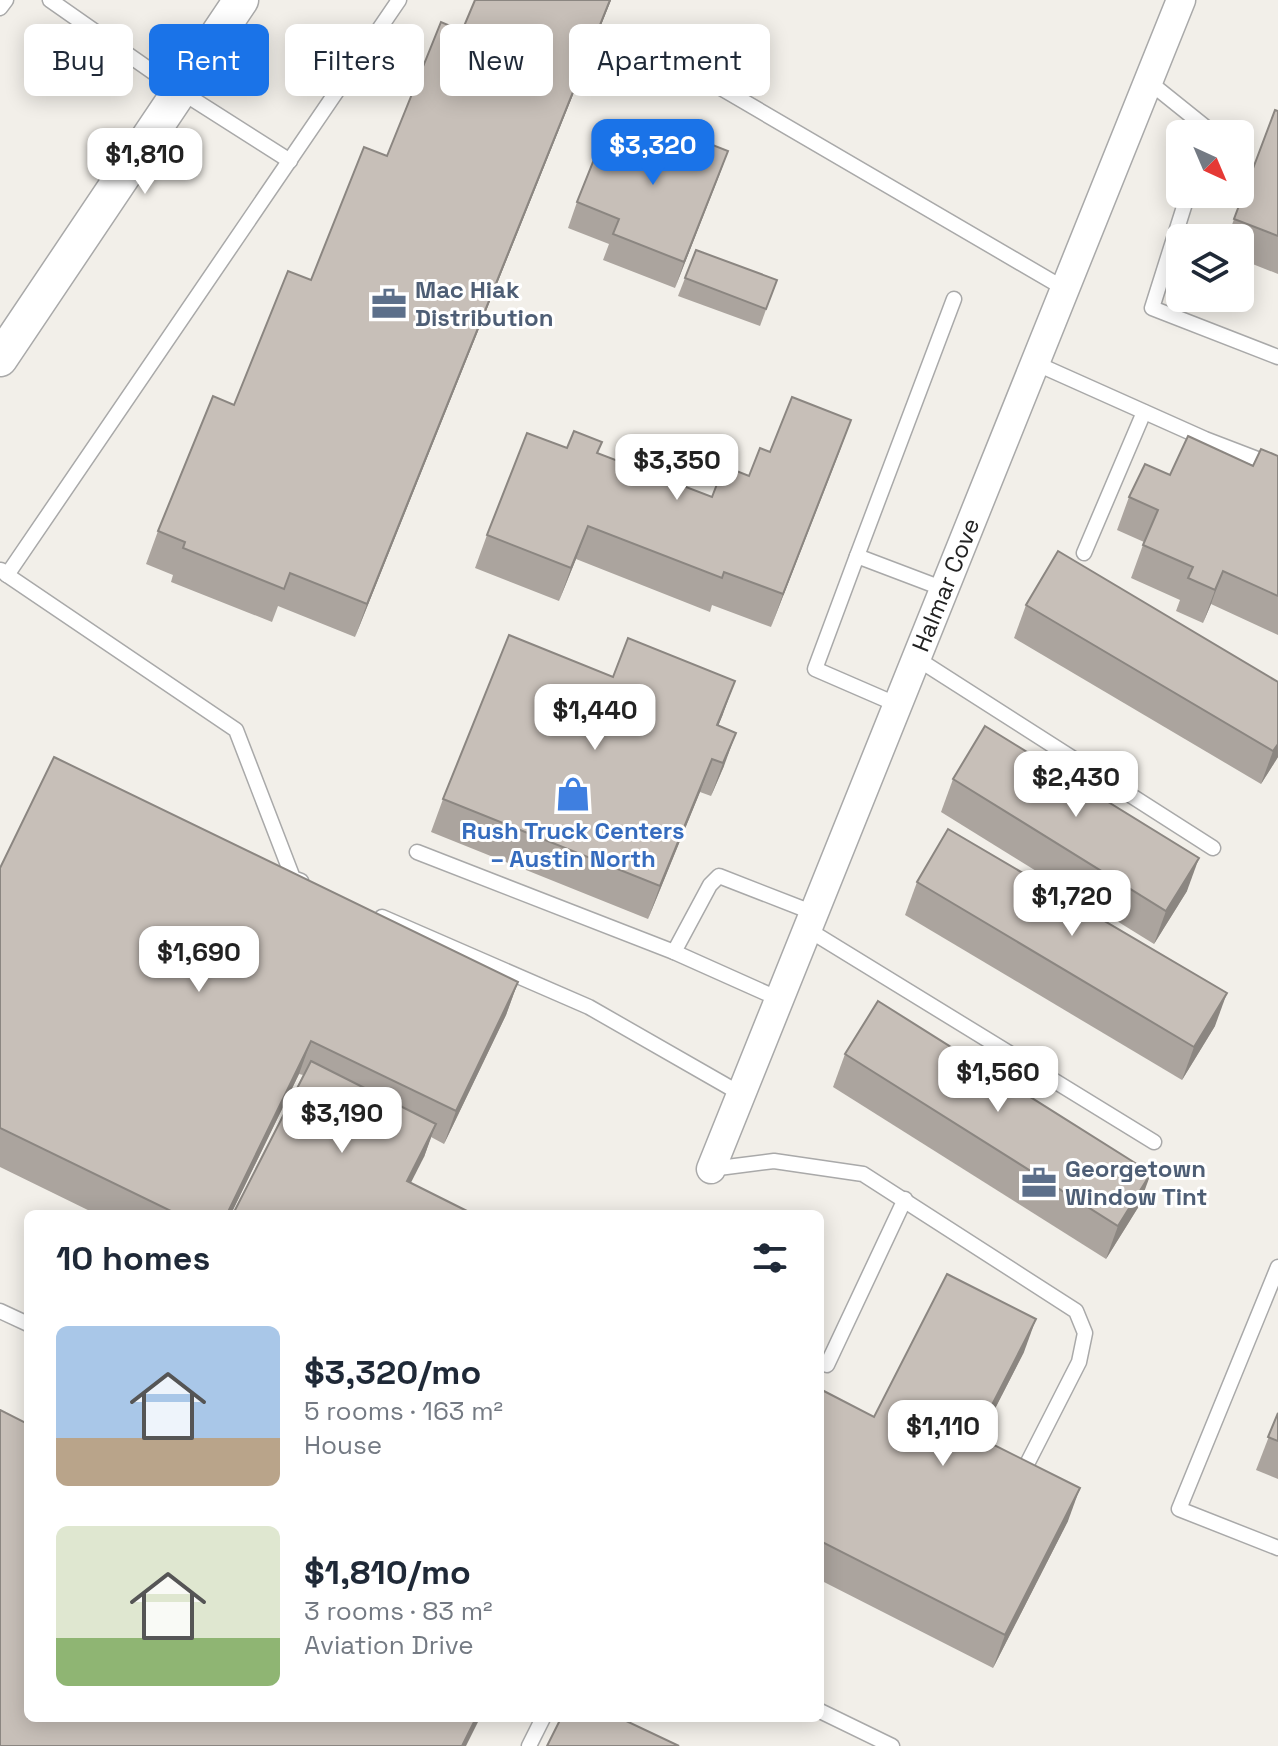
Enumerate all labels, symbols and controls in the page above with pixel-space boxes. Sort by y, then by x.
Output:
chip: Buy [24,24,133,96]
chip: Rent [149,24,269,96]
chip: Filters [285,24,424,96]
chip: New [440,24,553,96]
chip: Apartment [569,24,770,96]
pin: $3,320 [588,119,718,187]
north arrow [1166,120,1254,208]
map controls [1166,120,1254,312]
pin: $1,810 [80,128,210,196]
text: $3,320 [609,128,697,162]
text: $1,810 [105,137,185,171]
button: layers [1166,224,1254,312]
place label: Mac Hiak Distribution [415,274,553,333]
office icon: Mac Hiak Distribution [370,285,408,323]
pin: $3,350 [612,434,742,502]
text: $3,350 [633,443,721,477]
street label: Halmar Cove [905,513,986,656]
pin: $1,440 [530,684,660,752]
text: $1,440 [552,693,638,727]
pin: $2,430 [1011,751,1141,819]
text: $2,430 [1032,760,1120,794]
shop icon: Rush Truck Centers – Austin North [554,775,592,813]
place label: Rush Truck Centers – Austin North [461,815,685,874]
pin: $1,720 [1007,870,1137,938]
text: $1,720 [1032,879,1112,913]
pin: $1,690 [134,926,264,994]
text: $1,690 [157,935,241,969]
pin: $1,560 [933,1046,1063,1114]
text: $1,560 [956,1055,1040,1089]
pin: $3,190 [277,1087,407,1155]
text: $3,190 [301,1096,383,1130]
place label: Georgetown Window Tint [1065,1153,1207,1212]
office icon: Georgetown Window Tint [1020,1164,1058,1202]
icon: filters [748,1236,792,1280]
text: 10 homes [56,1237,210,1280]
text: $3,320/mo [304,1351,481,1394]
icon: home [120,1358,216,1454]
text: 5 rooms · 163 m² [304,1394,503,1428]
pin: $1,110 [878,1400,1008,1468]
text: $1,110 [906,1409,980,1443]
text: House [304,1428,382,1462]
text: $1,810/mo [304,1551,471,1594]
icon: home [120,1558,216,1654]
text: 3 rooms · 83 m² [304,1594,493,1628]
text: Aviation Drive [304,1628,474,1662]

